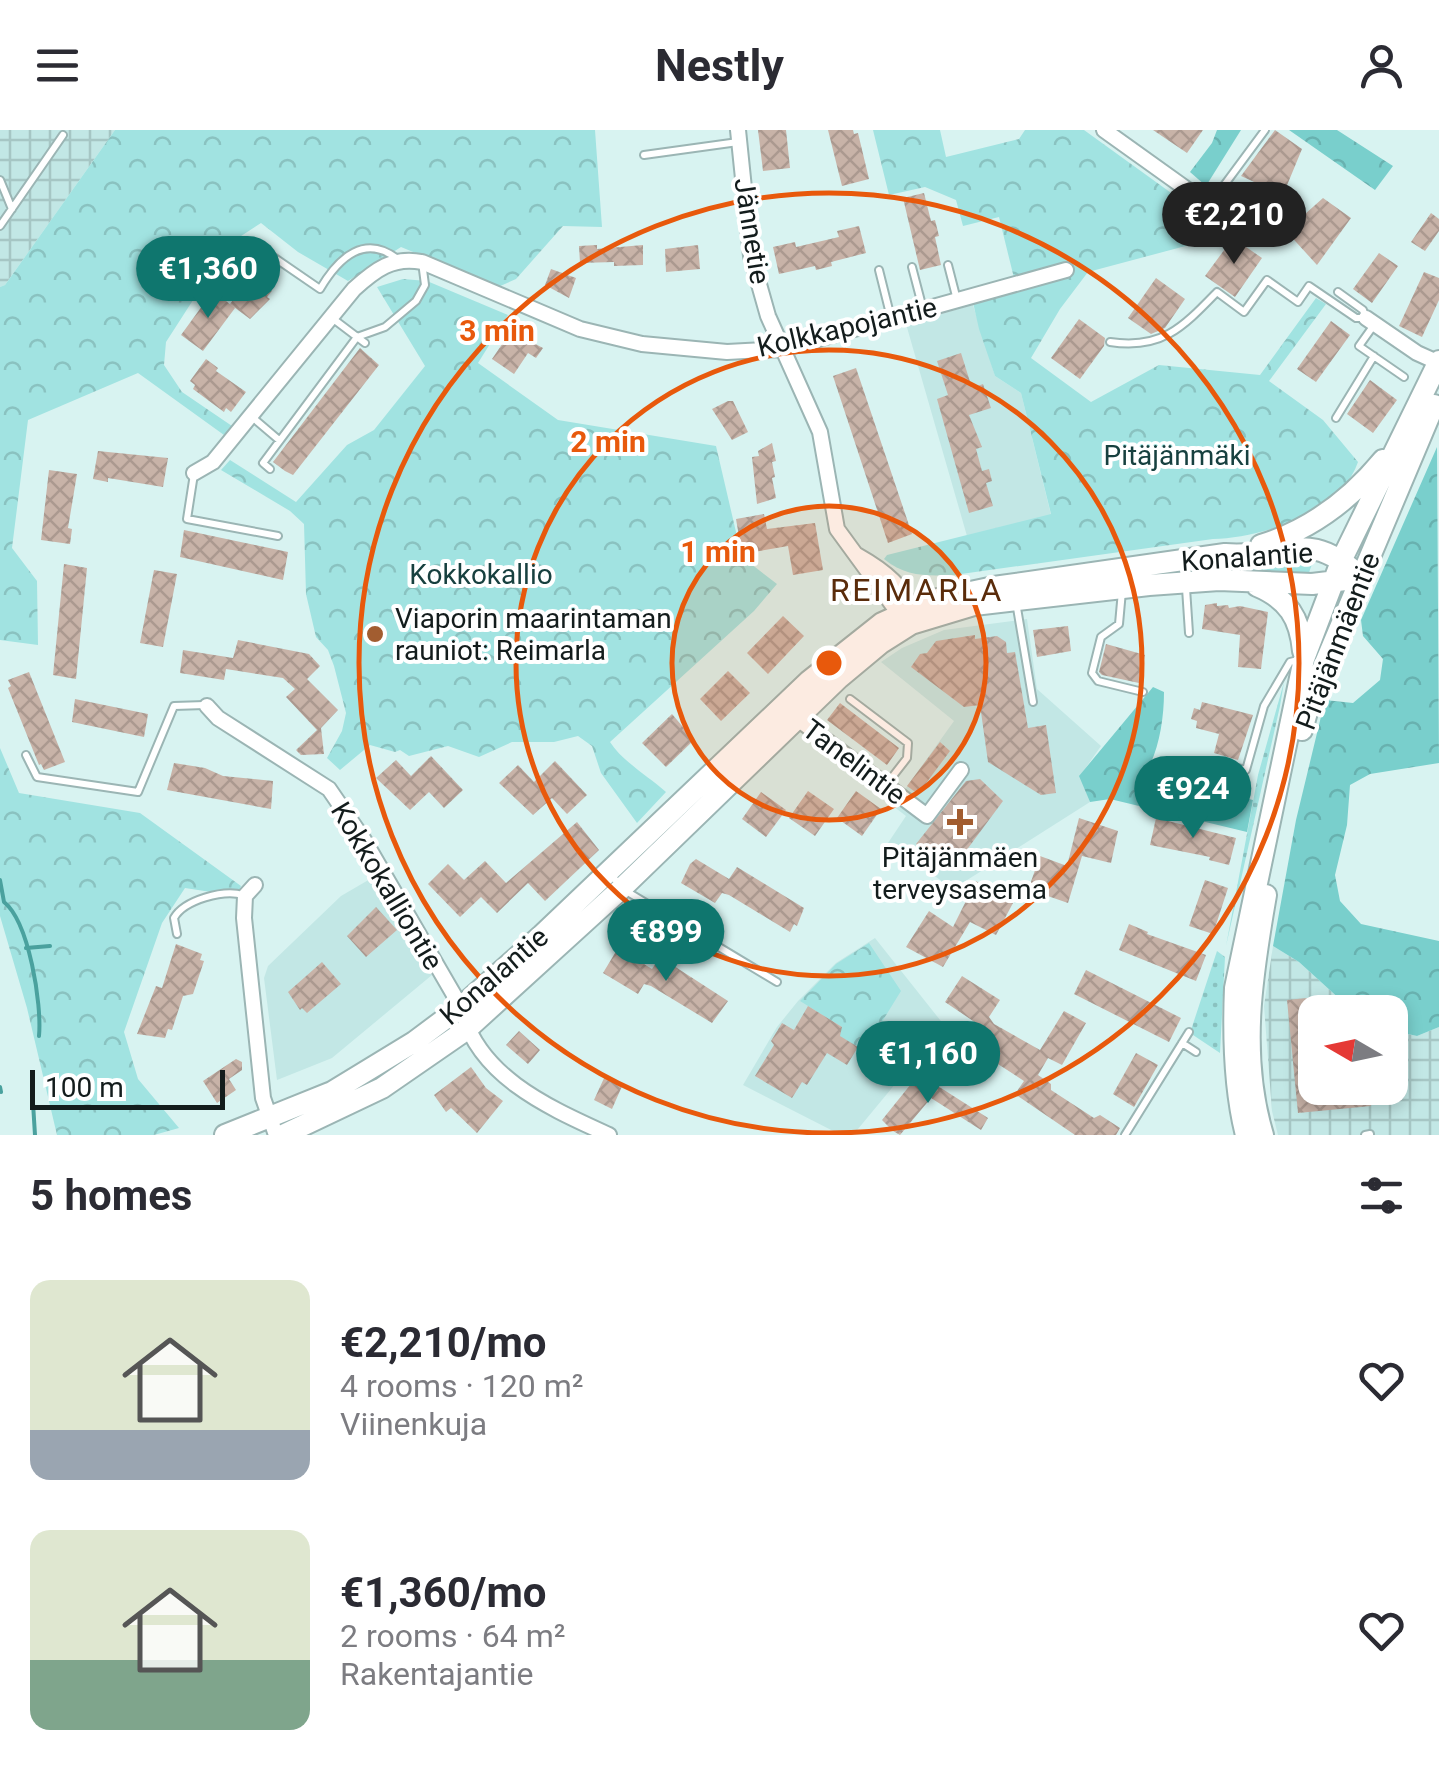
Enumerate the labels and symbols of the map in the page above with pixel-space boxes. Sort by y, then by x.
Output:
street label: Jännetie [727,175,777,287]
pin: €2,210 [1153,182,1315,267]
pin: €1,360 [127,236,289,321]
street label: Kolkkapojantie [754,290,940,364]
text: 3 min [459,313,535,348]
text: 2 min [570,424,646,459]
park label: Pitäjänmäki [1103,439,1251,472]
text: 1 min [680,534,756,569]
street label: Konalantie [1180,536,1314,578]
street label: Pitäjänmäentie [1289,548,1387,734]
park label: Kokkokallio [409,558,553,591]
district label: REIMARLA [830,571,1004,609]
place label: Viaporin maarintaman rauniot: Reimarla [395,602,672,667]
marker: Viaporin maarintaman rauniot: Reimarla [364,623,386,645]
centre of rings [811,645,847,681]
street label: Tanelintie [796,713,912,811]
pin: €924 [1134,756,1252,841]
street label: Kokkokalliontie [324,796,450,976]
marker: Pitäjänmäen terveysasema [947,809,973,835]
place label: Pitäjänmäen terveysasema [873,841,1047,906]
pin: €899 [607,899,725,984]
street label: Konalantie [433,920,555,1032]
north arrow [1298,995,1408,1105]
pin: €1,160 [847,1021,1009,1106]
scale bar [30,1065,225,1110]

